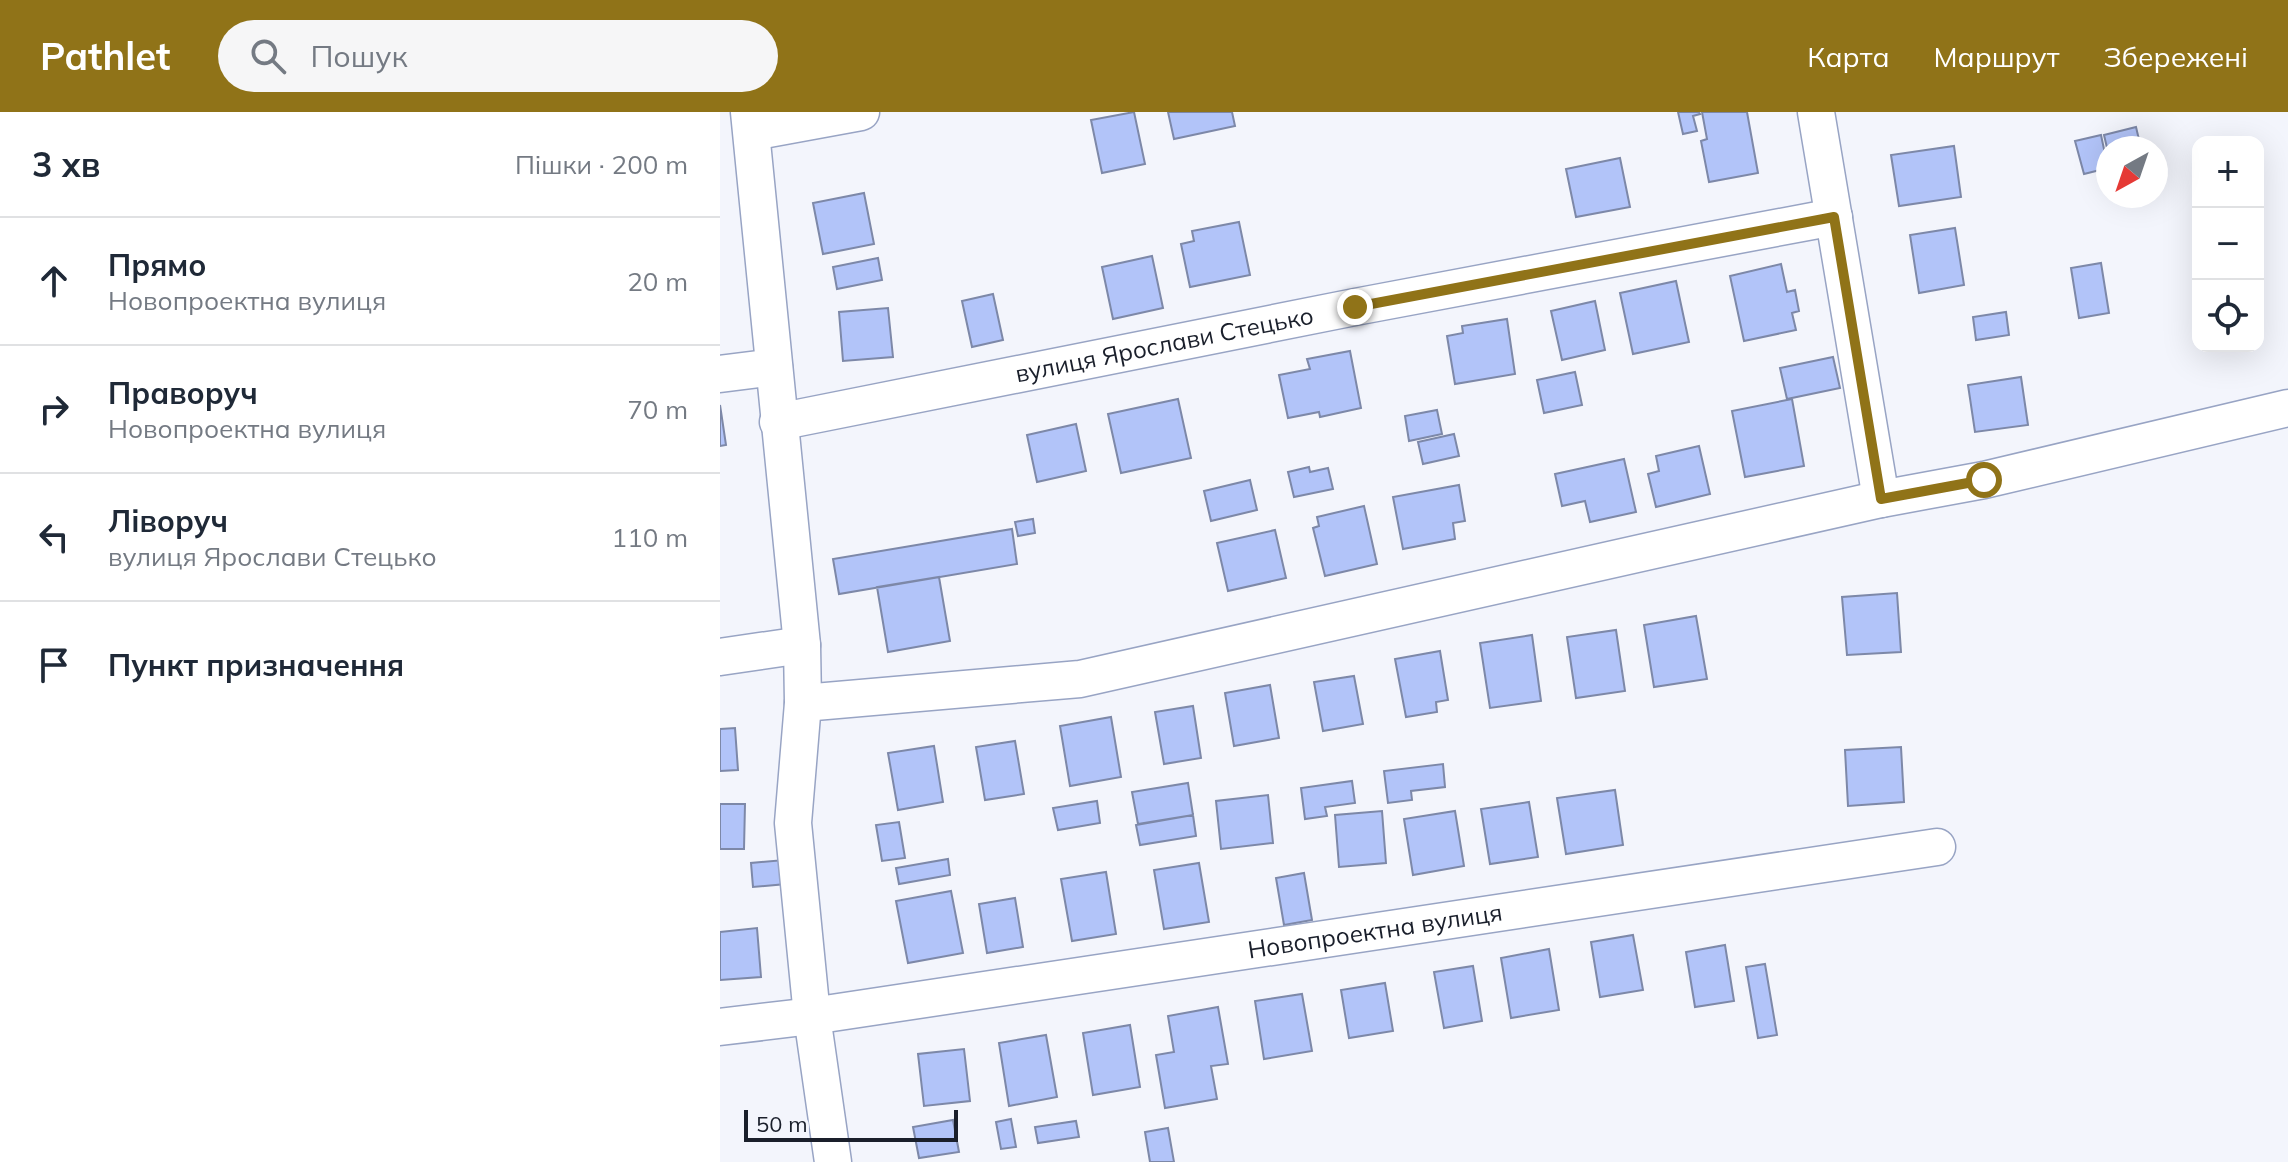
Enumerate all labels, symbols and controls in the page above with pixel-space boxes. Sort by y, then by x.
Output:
search box [218,20,778,92]
text: Pathlet [40,32,170,80]
icon: search [246,34,290,78]
text: Пошук [310,37,408,75]
text: Карта [1807,39,1890,74]
text: Маршрут [1934,39,2059,74]
text: Збережені [2103,39,2248,74]
north arrow [2096,136,2168,208]
map controls [2192,136,2264,352]
button: + [2192,136,2264,208]
text: 3 хв [32,143,101,186]
text: Пішки · 200 m [515,148,688,181]
button: − [2192,208,2264,280]
text: Прямо [108,246,206,284]
icon: ahead [32,259,76,303]
text: 20 m [627,265,688,298]
button: locate [2192,280,2264,352]
text: Новопроектна вулиця [108,284,386,317]
route end [1337,289,1373,325]
street label: вулиця Ярослави Стецько [1012,300,1316,388]
text: Праворуч [108,374,258,412]
icon: right [32,387,76,431]
text: 70 m [627,393,688,426]
text: Новопроектна вулиця [108,412,386,445]
route start [1966,462,2002,498]
text: Ліворуч [108,502,228,540]
icon: left [32,515,76,559]
text: 110 m [612,521,688,554]
text: вулиця Ярослави Стецько [108,540,437,573]
icon: arrive [32,643,76,687]
text: Пункт призначення [108,646,404,684]
street label: Новопроектна вулиця [1246,897,1504,964]
scale bar [744,1106,958,1142]
text: 50 m [756,1110,807,1138]

